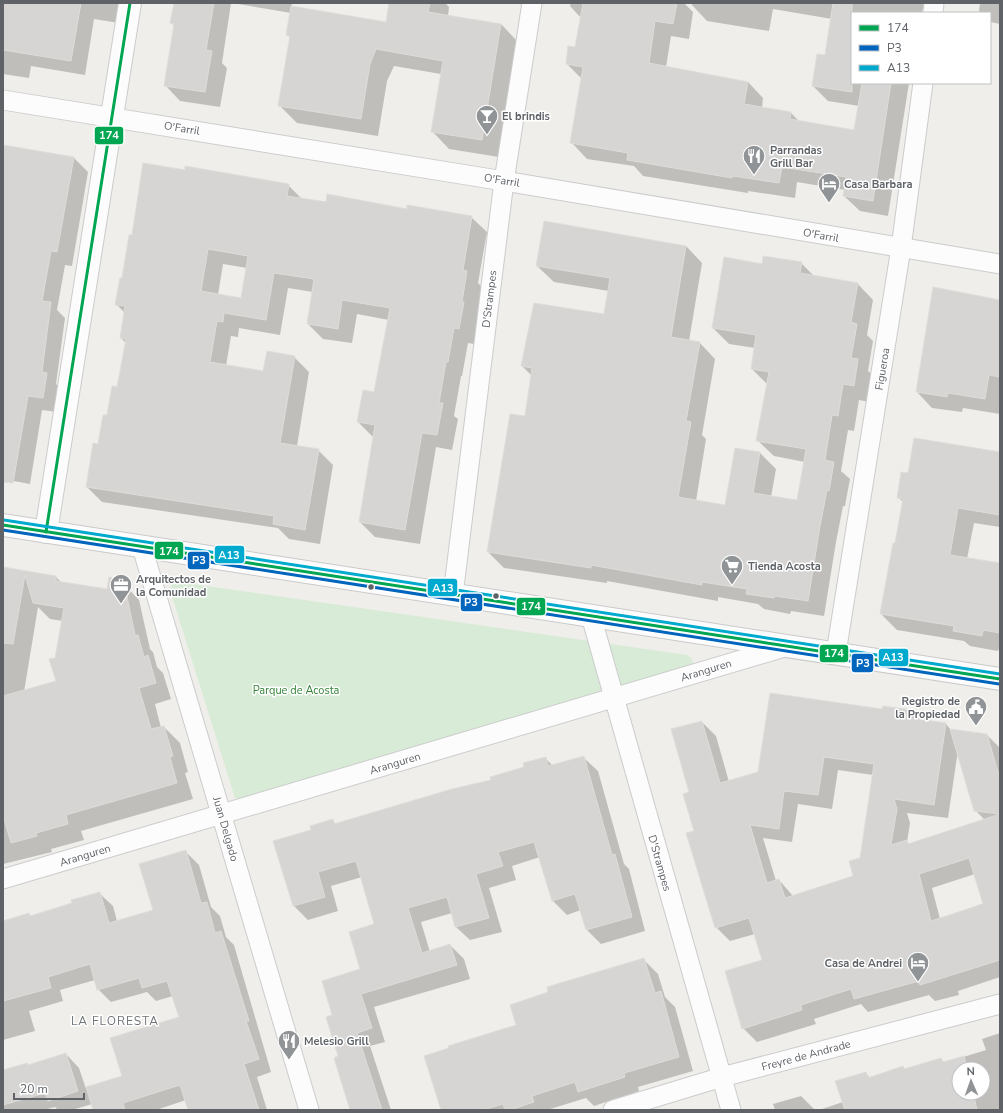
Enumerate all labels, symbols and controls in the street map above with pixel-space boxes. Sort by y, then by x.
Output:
legend [851,12,991,84]
text: 174 [887,20,909,36]
text: P3 [887,40,902,56]
text: A13 [887,60,910,76]
bar icon: El brindis [474,103,500,136]
place label: El brindis [502,109,550,124]
street label: O'Farril [163,118,202,139]
line badge: 174 [94,126,124,145]
text: 174 [99,128,119,143]
restaurant icon: Parrandas Grill Bar [741,143,767,176]
place label: Parrandas Grill Bar [770,143,822,171]
street label: O'Farril [483,170,522,191]
hotel icon: Casa Barbara [816,171,842,204]
place label: Casa Barbara [844,177,912,192]
street label: O'Farril [802,225,841,246]
street label: D'Strampes [479,269,500,329]
street label: Figueroa [872,347,893,391]
line badge: 174 [154,541,184,560]
text: 174 [159,544,179,559]
line badge: A13 [214,545,245,564]
text: A13 [218,548,240,563]
line badge: P3 [187,551,210,570]
text: P3 [192,553,206,568]
supermarket icon: Tienda Acosta [719,553,745,586]
place label: Tienda Acosta [748,559,821,574]
office icon: Arquitectos de la Comunidad [108,572,134,605]
place label: Arquitectos de la Comunidad [136,572,211,600]
line badge: A13 [427,578,458,597]
text: A13 [432,581,454,596]
unlabelled marker [366,582,376,592]
unlabelled marker [491,591,501,601]
line badge: P3 [460,593,483,612]
text: P3 [464,595,478,610]
line badge: 174 [516,597,546,616]
text: 174 [521,599,541,614]
line badge: 174 [819,644,849,663]
text: 174 [824,646,844,661]
line badge: A13 [878,648,909,667]
text: A13 [882,650,904,665]
line badge: P3 [851,653,874,673]
street label: Aranguren [679,656,733,685]
text: P3 [856,656,870,671]
park label: Parque de Acosta [253,683,340,698]
place label: Registro de la Propiedad [895,694,960,722]
public building icon: Registro de la Propiedad [963,694,989,727]
street label: Aranguren [368,749,422,778]
street label: Juan Delgado [209,794,242,863]
street label: D'Strampes [644,833,675,893]
street label: Aranguren [58,841,112,870]
hotel icon: Casa de Andrei [905,950,931,983]
place label: Casa de Andrei [825,956,902,971]
district label: LA FLORESTA [71,1013,159,1029]
restaurant icon: Melesio Grill [276,1028,302,1061]
place label: Melesio Grill [304,1034,369,1049]
street label: Freyre de Andrade [760,1036,852,1075]
north arrow [951,1061,991,1101]
text: N [966,1064,975,1079]
scale bar [14,1075,84,1101]
text: 20 m [20,1081,48,1097]

